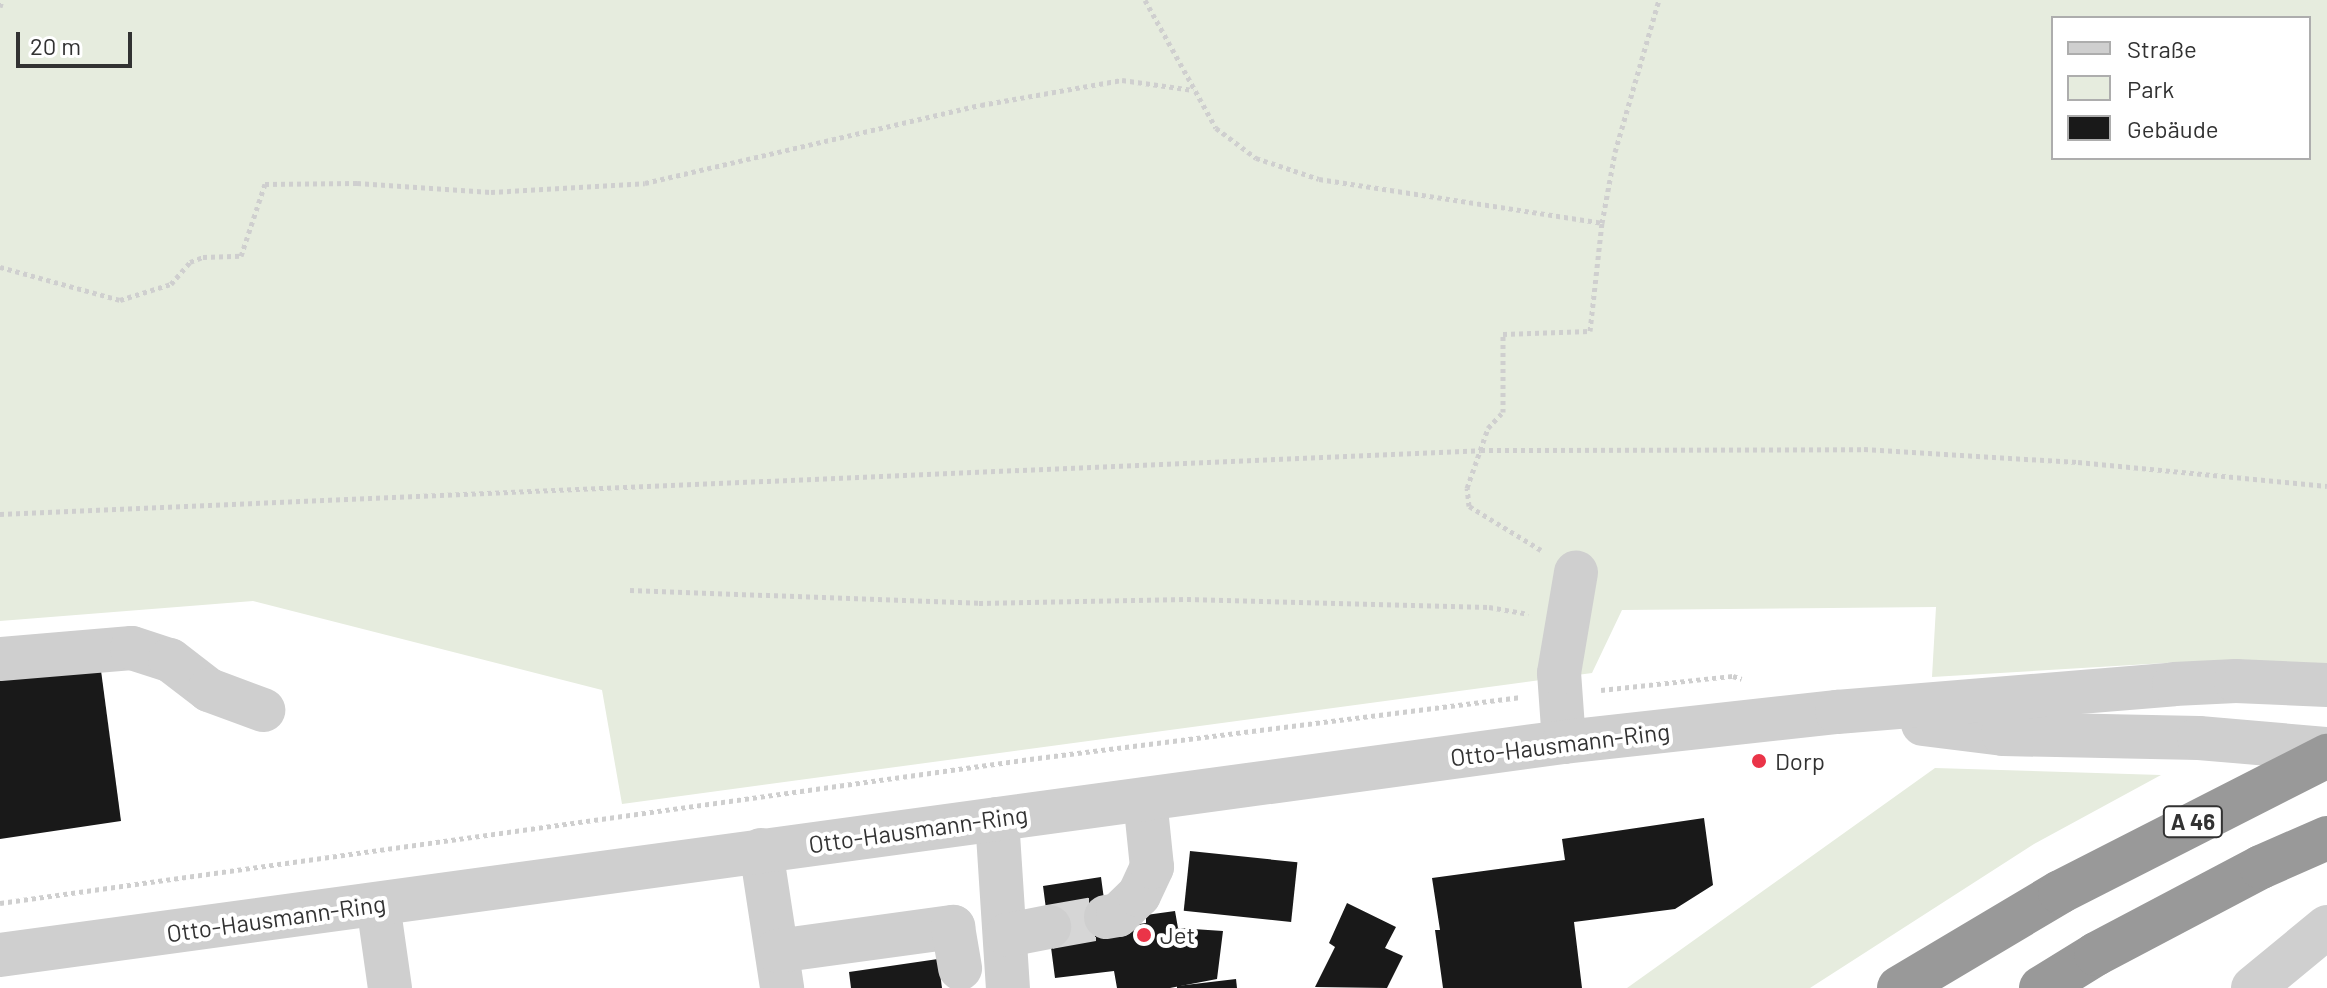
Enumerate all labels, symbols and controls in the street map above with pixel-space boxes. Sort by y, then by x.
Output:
scale bar [20,16,136,66]
legend [2051,16,2311,160]
text: 20 m [30,31,81,60]
text: Straße [2127,34,2197,63]
text: Park [2127,74,2174,103]
text: Gebäude [2127,114,2219,143]
street label: Otto-Hausmann-Ring [1449,716,1671,772]
place label: Dorp [1775,747,1825,775]
marker: Dorp [1750,752,1768,770]
street label: Otto-Hausmann-Ring [807,799,1029,859]
road number: A 46 [2161,804,2225,840]
street label: Otto-Hausmann-Ring [165,888,387,948]
place label: Jet [1160,921,1195,949]
marker: Jet [1135,926,1153,944]

